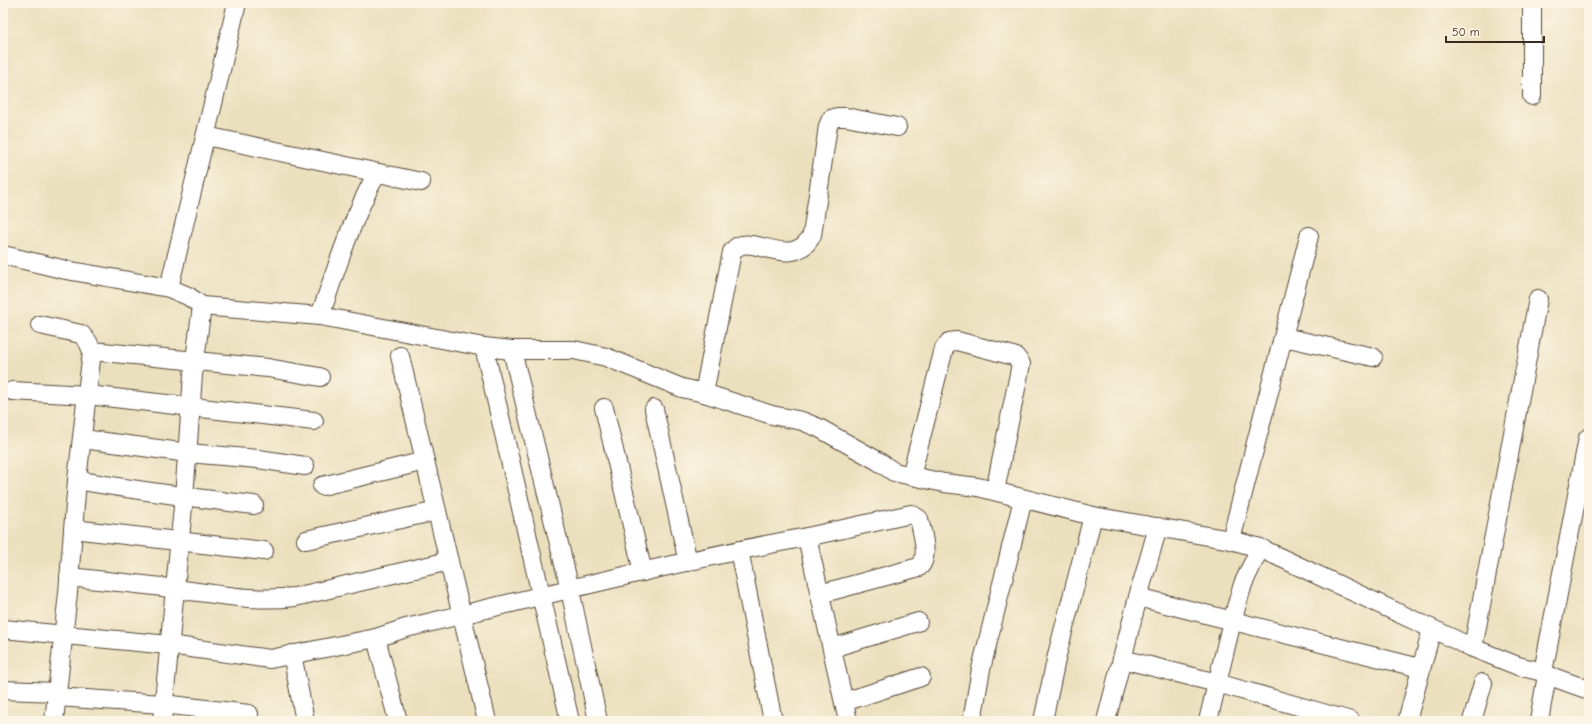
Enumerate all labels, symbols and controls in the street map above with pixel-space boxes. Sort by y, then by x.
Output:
scale bar [1446,18,1544,44]
text: 50 m [1452,25,1480,39]

